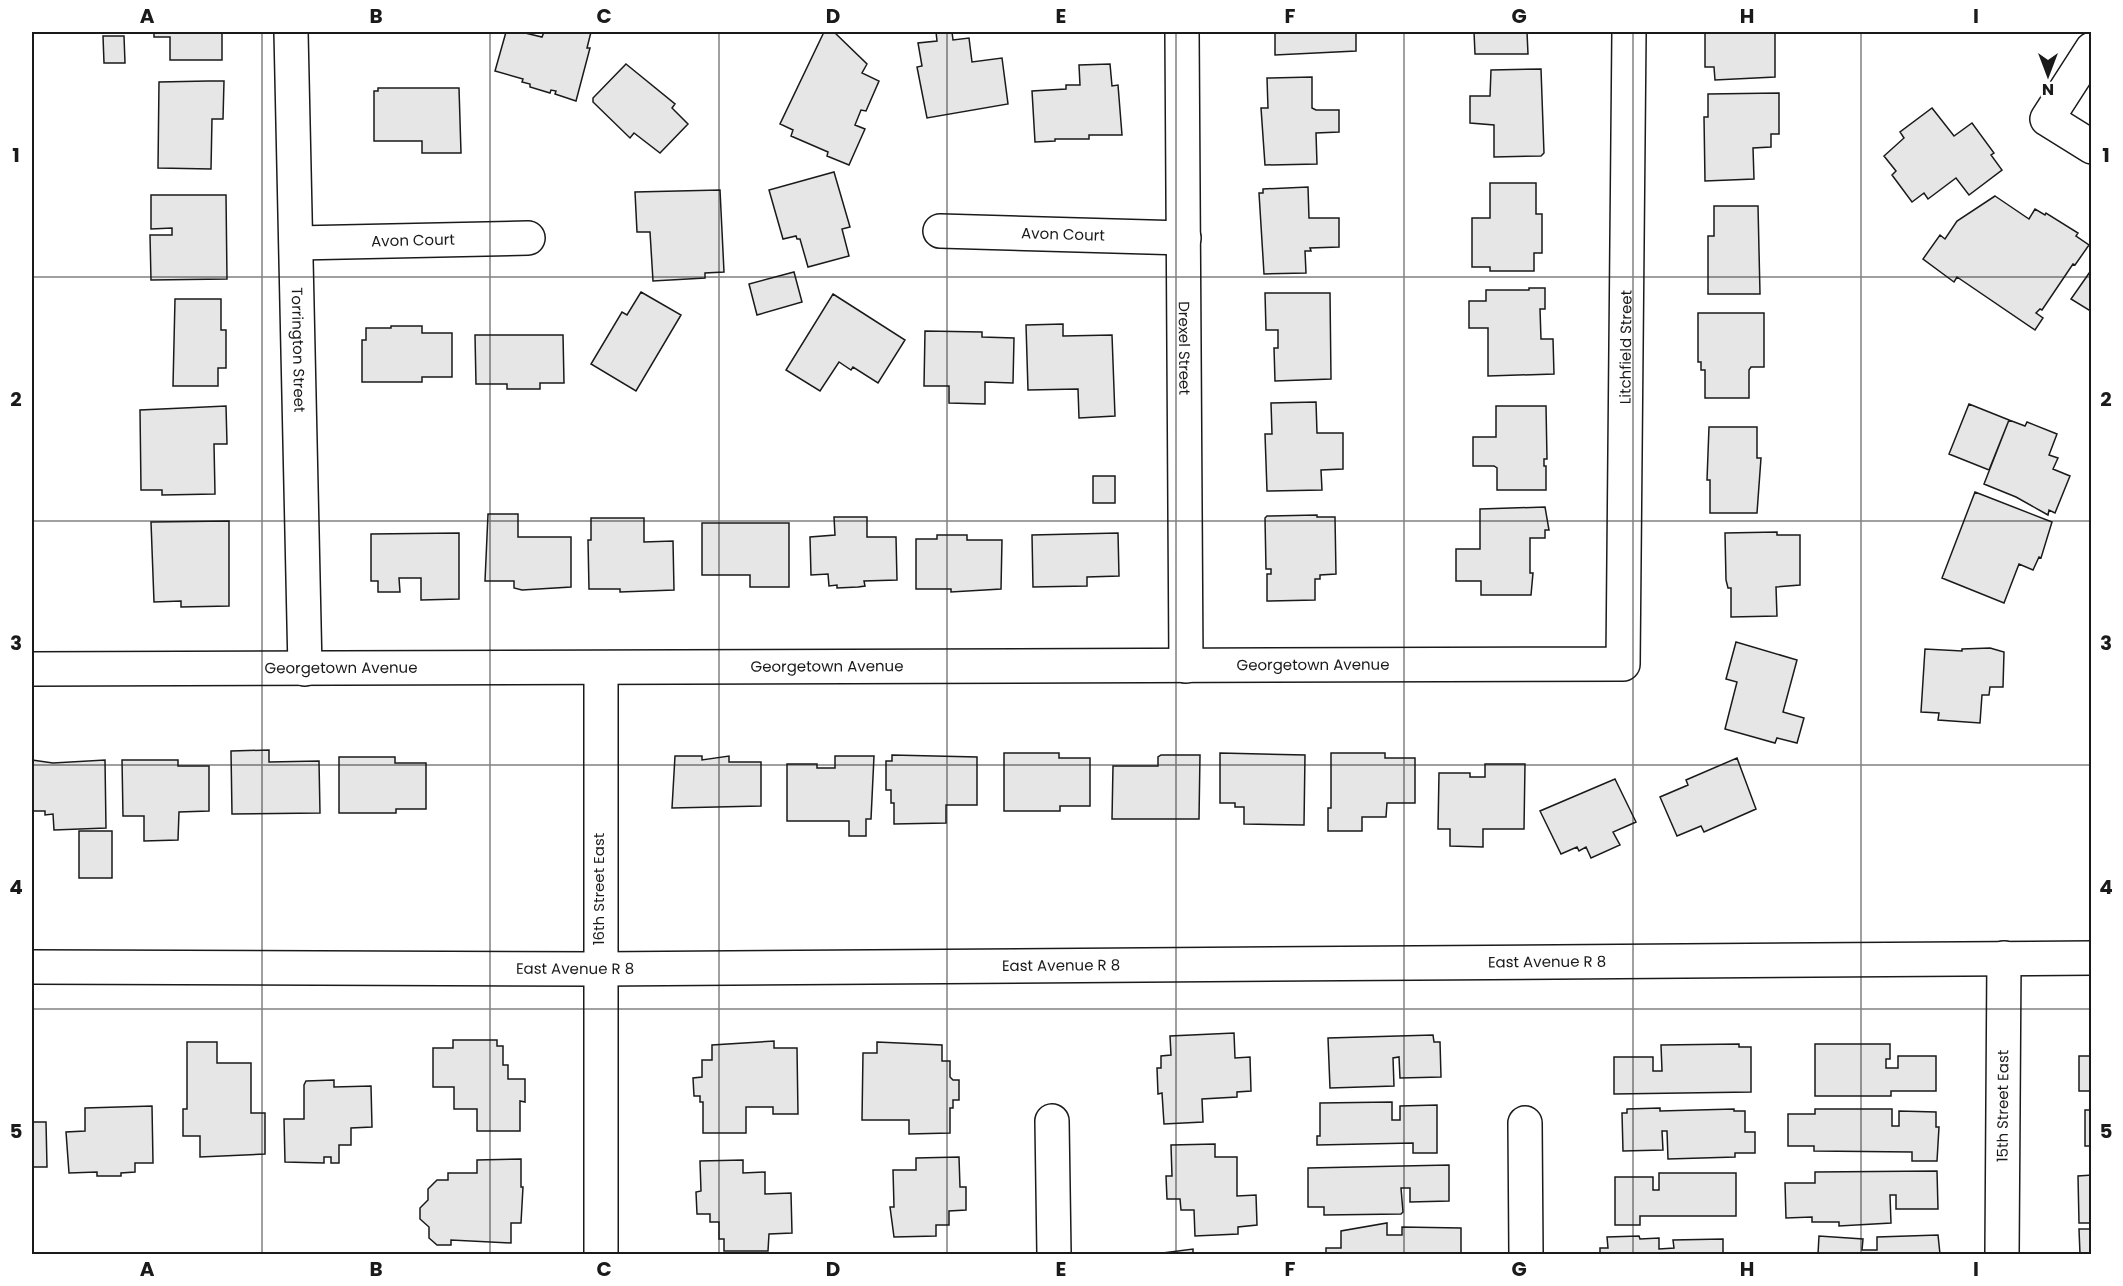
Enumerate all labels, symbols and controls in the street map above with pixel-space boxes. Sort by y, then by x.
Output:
text: A [140,2,155,30]
text: B [369,2,383,30]
text: C [596,2,612,30]
text: D [826,2,840,30]
text: E [1056,2,1066,30]
text: F [1285,2,1296,30]
text: G [1511,2,1527,30]
text: H [1740,2,1754,30]
text: I [1973,2,1979,30]
north arrow [2018,45,2078,105]
text: N [2042,78,2054,101]
text: 1 [12,141,20,169]
text: 1 [2102,141,2110,169]
street label: Avon Court [1021,222,1105,246]
street label: Avon Court [371,229,455,251]
street label: Torrington Street [287,287,310,413]
street label: Litchfield Street [1614,290,1637,404]
street label: Drexel Street [1174,301,1195,395]
text: 2 [10,385,22,413]
text: 2 [2100,385,2112,413]
text: 3 [10,629,22,657]
text: 3 [2100,629,2112,657]
street label: Georgetown Avenue [1236,654,1390,675]
street label: Georgetown Avenue [750,655,904,677]
street label: Georgetown Avenue [264,657,418,678]
street label: 16th Street East [588,833,609,945]
text: 4 [9,873,23,901]
text: 4 [2099,873,2113,901]
street label: East Avenue R 8 [1488,951,1606,972]
street label: East Avenue R 8 [1002,954,1120,976]
street label: East Avenue R 8 [516,958,634,979]
street label: 15th Street East [1992,1050,2013,1162]
text: 5 [10,1117,23,1145]
text: 5 [2100,1117,2113,1145]
text: A [140,1255,155,1283]
text: B [369,1255,383,1283]
text: C [596,1255,612,1283]
text: D [826,1255,840,1283]
text: E [1056,1255,1066,1283]
text: F [1285,1255,1296,1283]
text: G [1511,1255,1527,1283]
text: H [1740,1255,1754,1283]
text: I [1973,1255,1979,1283]

